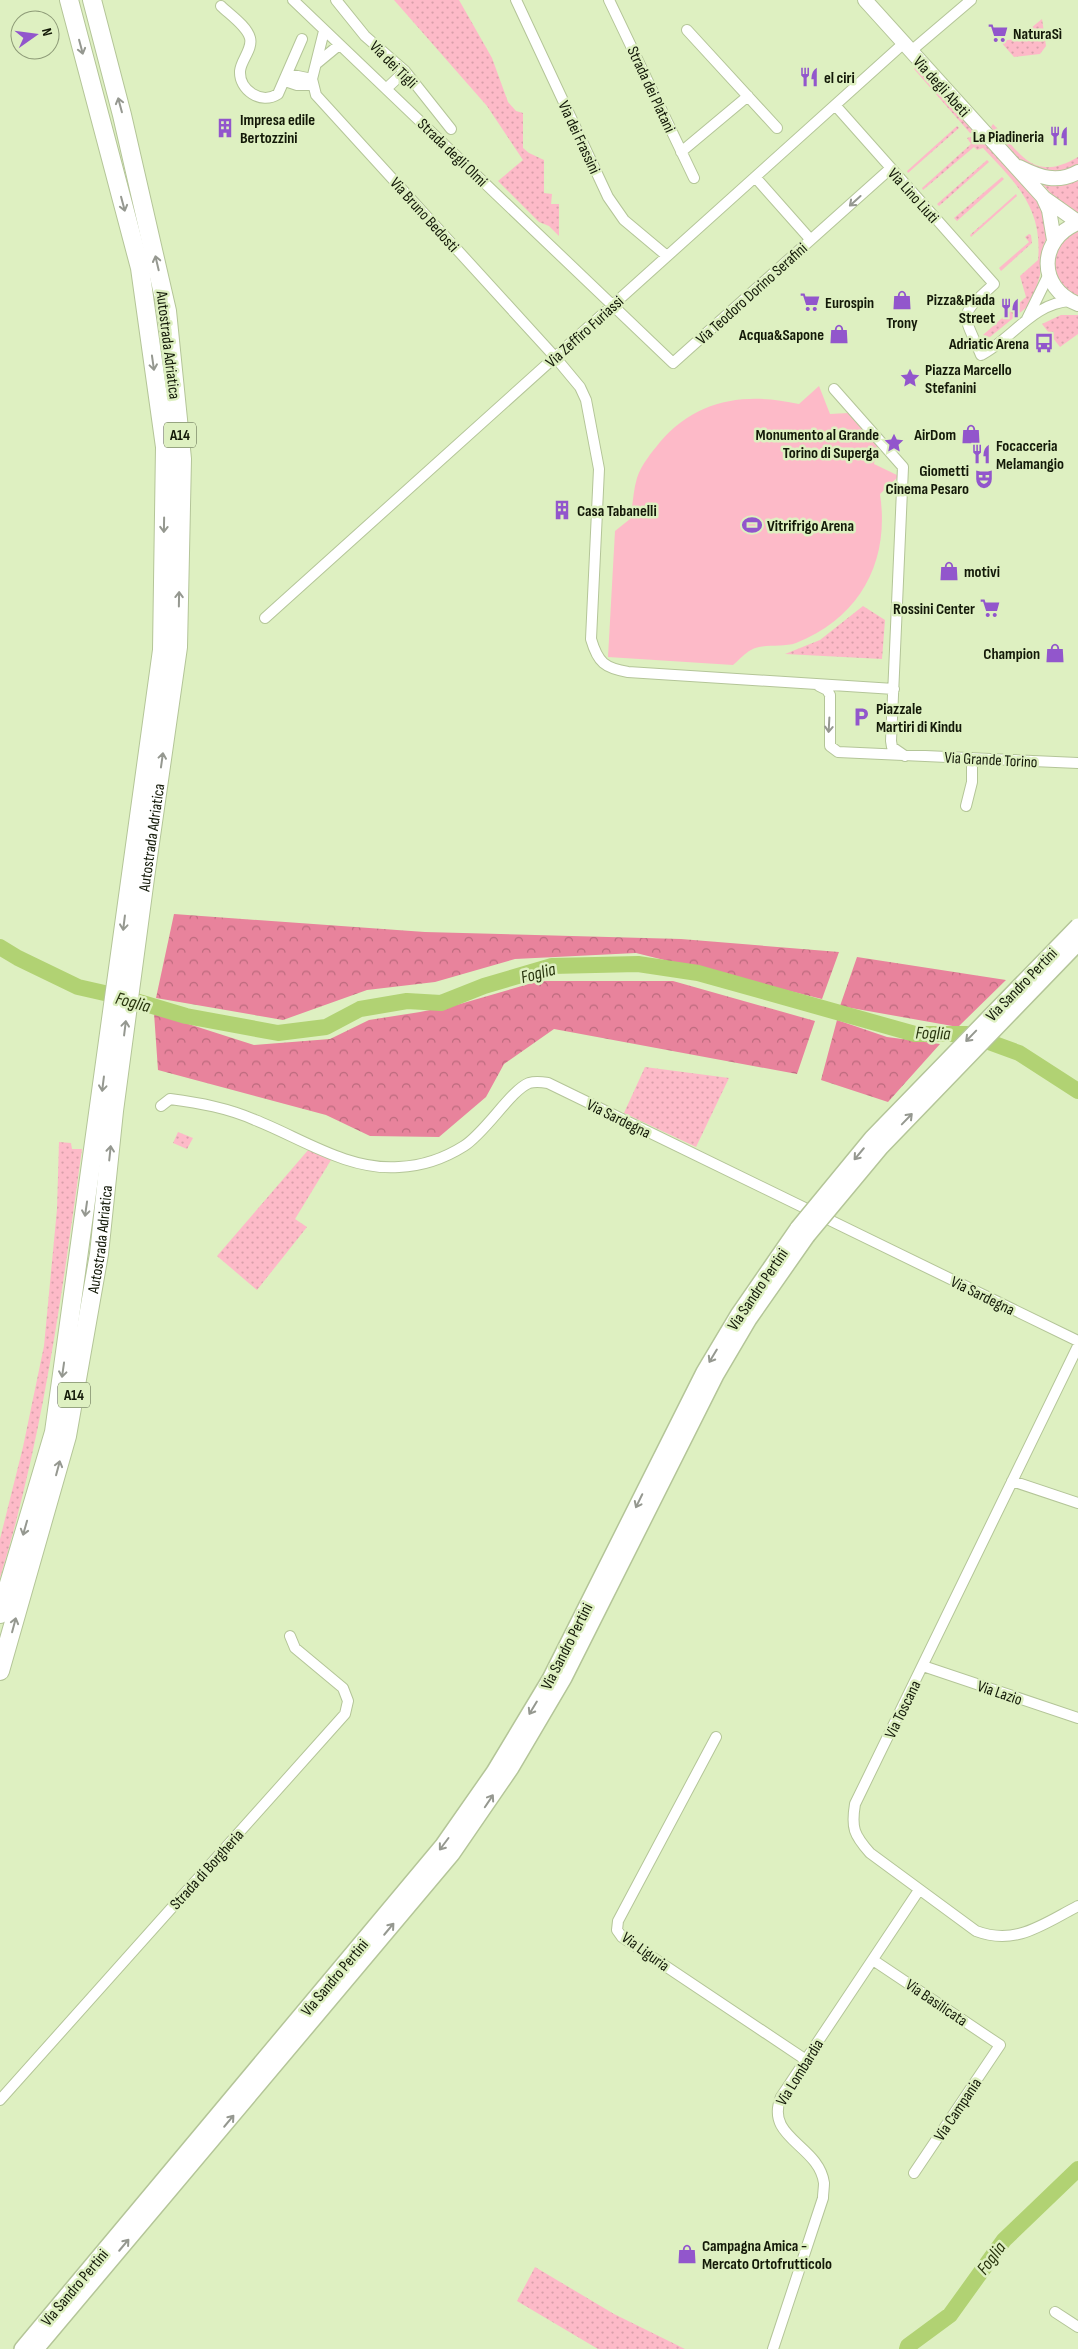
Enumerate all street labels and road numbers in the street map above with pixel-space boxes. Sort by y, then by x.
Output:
street label: Via dei Tigli [365,37,421,93]
street label: Strada dei Platani [622,44,679,136]
street label: Via degli Abeti [909,53,973,121]
street label: Via dei Frassini [554,98,604,177]
street label: Strada degli Olmi [413,115,491,191]
street label: Via Lino Liuti [883,165,942,227]
street label: Via Bruno Bedosti [385,174,462,256]
street label: Via Teodoro Dorino Serafini [693,239,811,349]
street label: Autostrada Adriatica [151,289,184,400]
street label: Via Zeffiro Furiassi [542,292,628,372]
road number: A14 [164,422,196,448]
street label: Via Grande Torino [944,749,1038,772]
street label: Autostrada Adriatica [135,782,169,894]
street label: Via Sandro Pertini [982,944,1062,1026]
street label: Via Sardegna [583,1096,653,1143]
street label: Autostrada Adriatica [84,1184,117,1296]
street label: Via Sandro Pertini [724,1245,793,1334]
street label: Via Sardegna [947,1273,1017,1320]
road number: A14 [58,1382,90,1408]
street label: Via Sandro Pertini [537,1600,597,1693]
street label: Via Lazio [975,1677,1025,1710]
street label: Via Toscana [881,1678,925,1742]
street label: Strada di Borgheria [166,1826,248,1914]
street label: Via Liguria [617,1928,673,1976]
street label: Via Sandro Pertini [297,1936,373,2020]
street label: Via Basilicata [902,1976,971,2031]
street label: Via Lombardia [772,2036,828,2109]
street label: Via Campania [930,2075,986,2145]
street label: Via Sandro Pertini [37,2246,113,2330]

